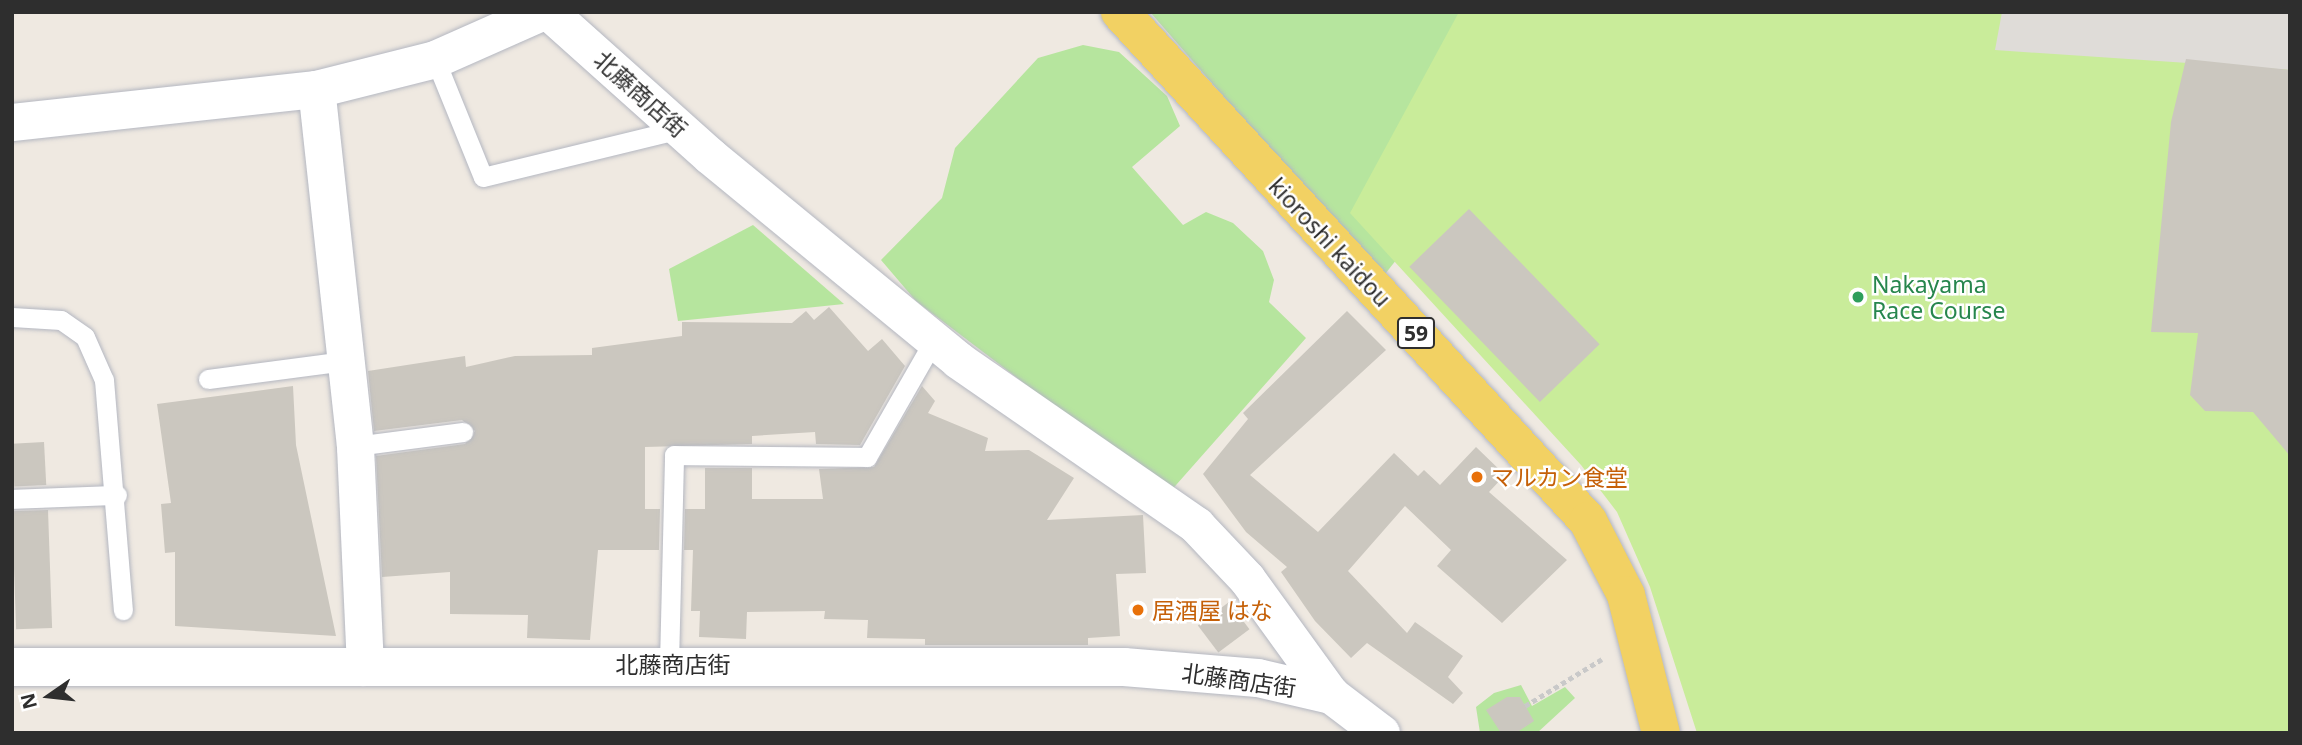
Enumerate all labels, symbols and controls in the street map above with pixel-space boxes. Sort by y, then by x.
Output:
street label: 北藤商店街 [589,45,693,143]
street label: kioroshi kaidou [1263,172,1397,312]
place label: Nakayama Race Course [1872,270,2005,324]
marker: Nakayama Race Course [1850,289,1866,305]
road number: 59 [1397,316,1435,350]
place label: マルカン食堂 [1491,463,1629,491]
marker: マルカン食堂 [1469,469,1485,485]
place label: 居酒屋 はな [1152,596,1273,624]
marker: 居酒屋 はな [1130,602,1146,618]
street label: 北藤商店街 [616,650,730,678]
street label: 北藤商店街 [1180,658,1298,702]
north arrow [14,661,84,731]
text: N [14,690,43,712]

